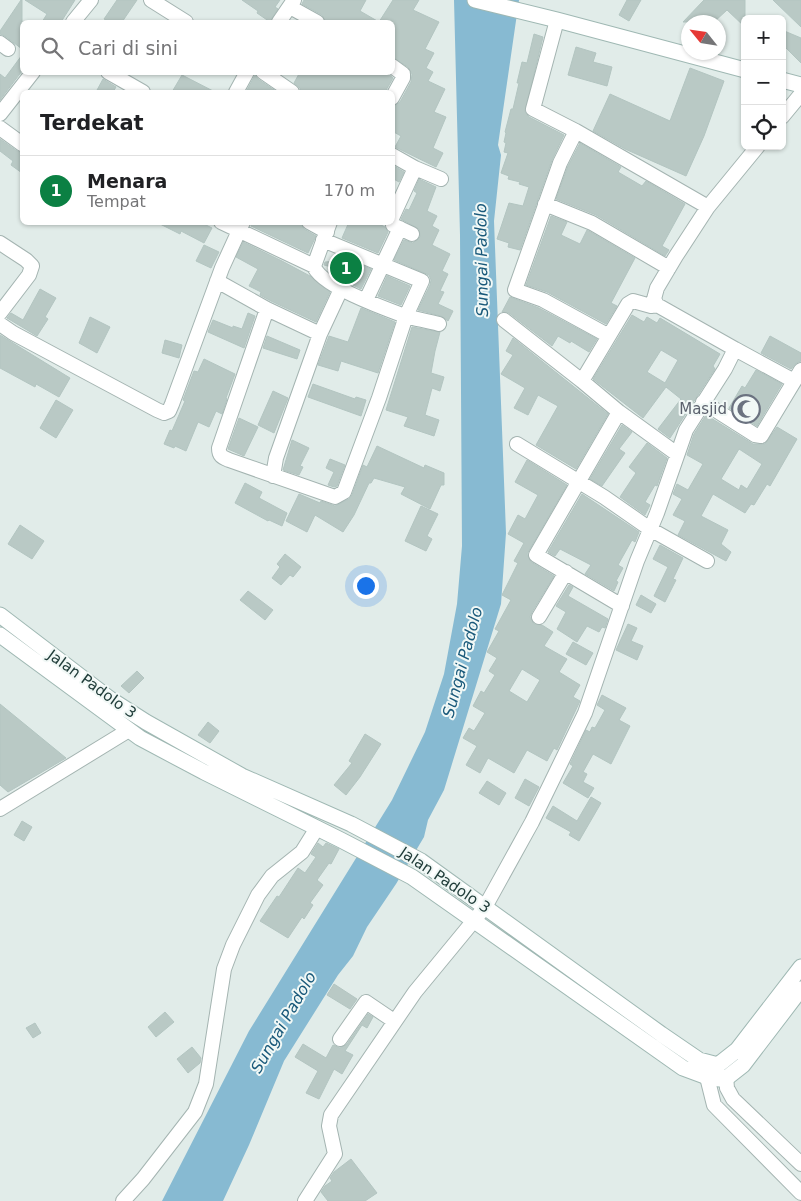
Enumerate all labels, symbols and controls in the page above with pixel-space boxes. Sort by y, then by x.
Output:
north arrow [681,15,726,60]
map controls [741,15,786,150]
button: + [741,15,786,60]
search box [20,20,395,75]
icon: search [38,34,66,62]
text: Cari di sini [78,37,178,59]
button: − [741,60,786,105]
button: locate [741,105,786,150]
text: Terdekat [40,111,144,135]
text: Menara [87,170,167,192]
text: 1 [50,181,62,200]
text: 170 m [324,181,375,200]
text: Tempat [87,192,146,211]
water label: Sungai Padolo [471,203,492,317]
pin: 1 [330,249,362,287]
mosque icon: Masjid [731,394,761,424]
place label: Masjid [679,400,727,418]
your location [353,573,379,599]
water label: Sungai Padolo [439,605,486,719]
street label: Jalan Padolo 3 [43,645,140,722]
street label: Jalan Padolo 3 [396,843,494,917]
water label: Sungai Padolo [247,968,320,1076]

